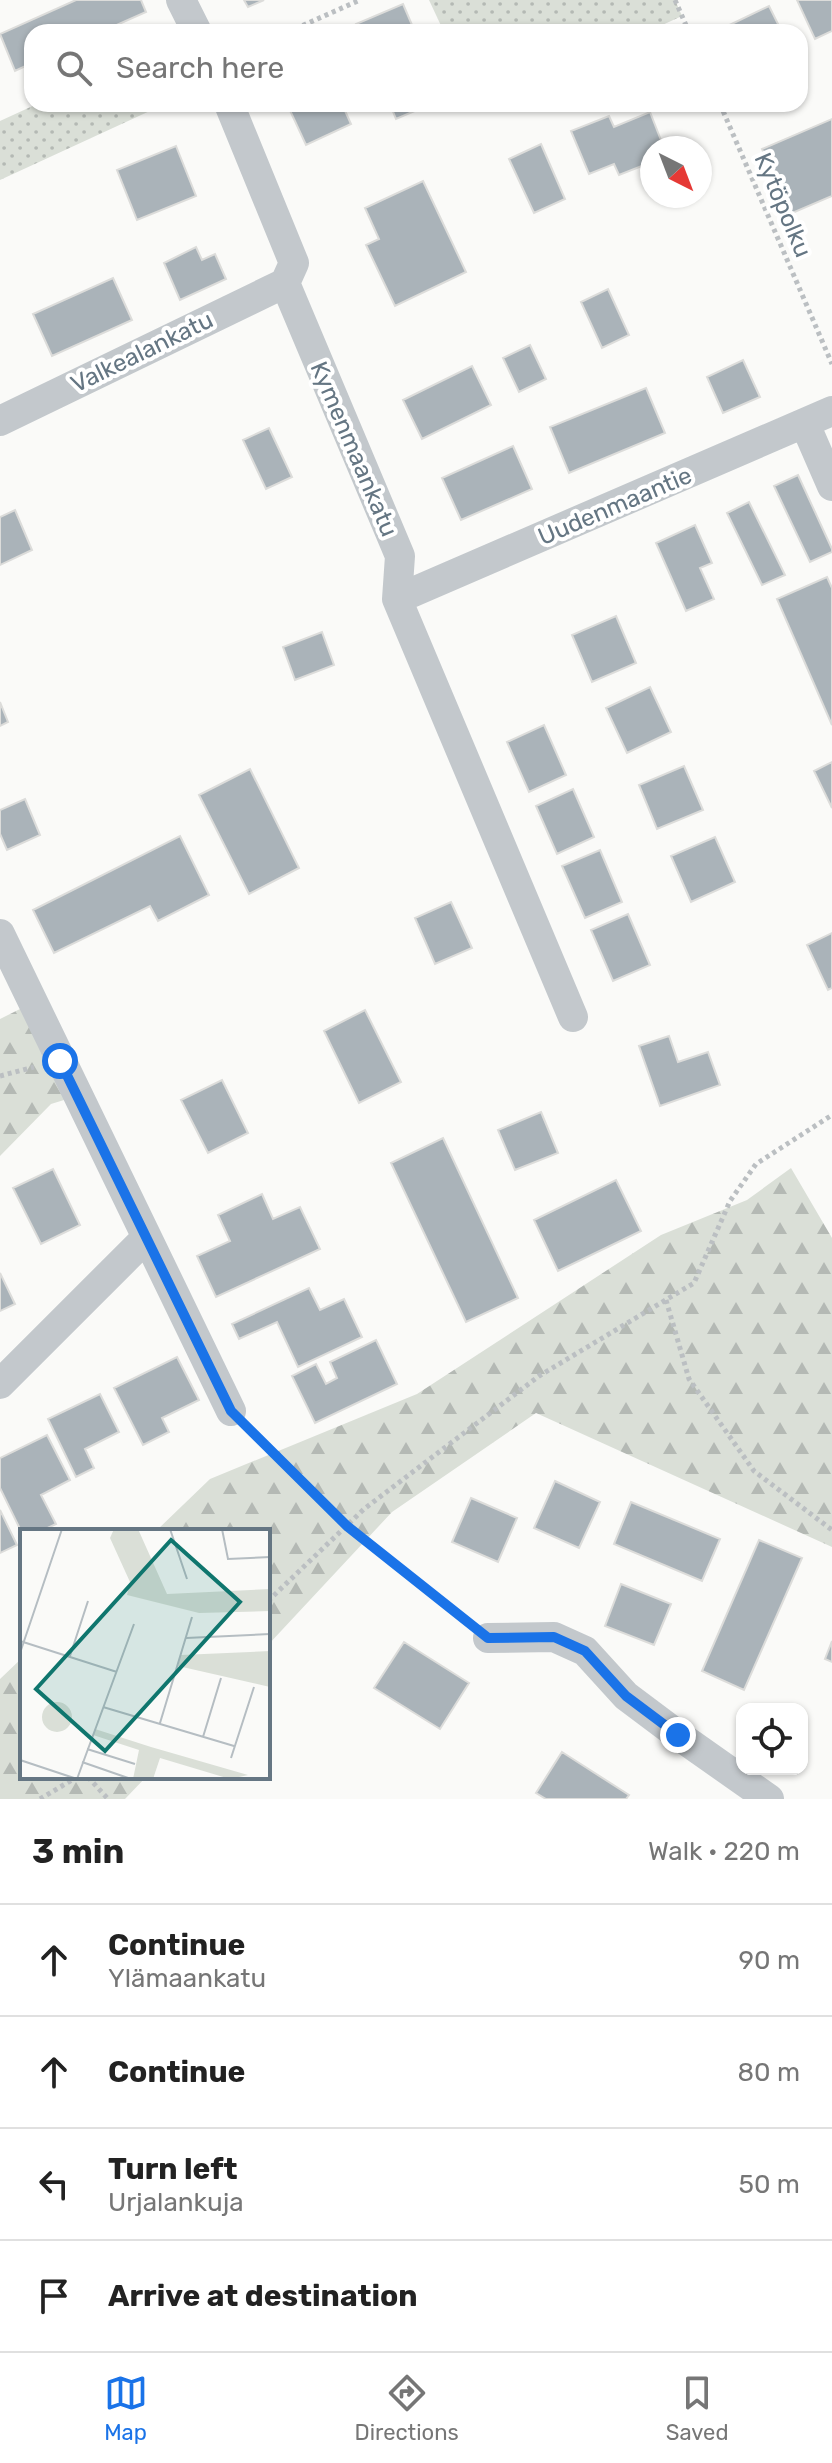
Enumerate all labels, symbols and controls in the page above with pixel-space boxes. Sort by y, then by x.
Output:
search box [24,24,808,112]
icon: search [52,46,96,90]
text: Search here [116,50,284,86]
north arrow [640,136,712,208]
street label: Kytöpolku [749,149,817,261]
street label: Valkealankatu [66,306,218,398]
street label: Kymenmaankatu [305,357,403,541]
street label: Uudenmaantie [534,461,696,551]
route start [42,1043,78,1079]
inset map [20,1529,270,1779]
map controls [736,1703,808,1775]
button: locate [736,1703,808,1775]
route end [660,1717,696,1753]
text: 3 min [32,1831,124,1872]
text: Walk · 220 m [648,1836,800,1867]
text: Continue [108,1927,245,1963]
icon: ahead [32,1938,76,1982]
text: 90 m [739,1945,800,1976]
text: Ylämaankatu [108,1963,266,1994]
icon: ahead [32,2050,76,2094]
text: Continue [108,2054,245,2090]
text: 80 m [737,2057,800,2088]
text: Turn left [108,2151,238,2187]
icon: left [32,2162,76,2206]
text: 50 m [739,2169,800,2200]
text: Urjalankuja [108,2187,244,2218]
icon: arrive [32,2274,76,2318]
text: Arrive at destination [108,2278,418,2314]
tab: Map [104,2371,148,2446]
tab: Directions [355,2371,459,2446]
tab: Saved [666,2371,729,2446]

